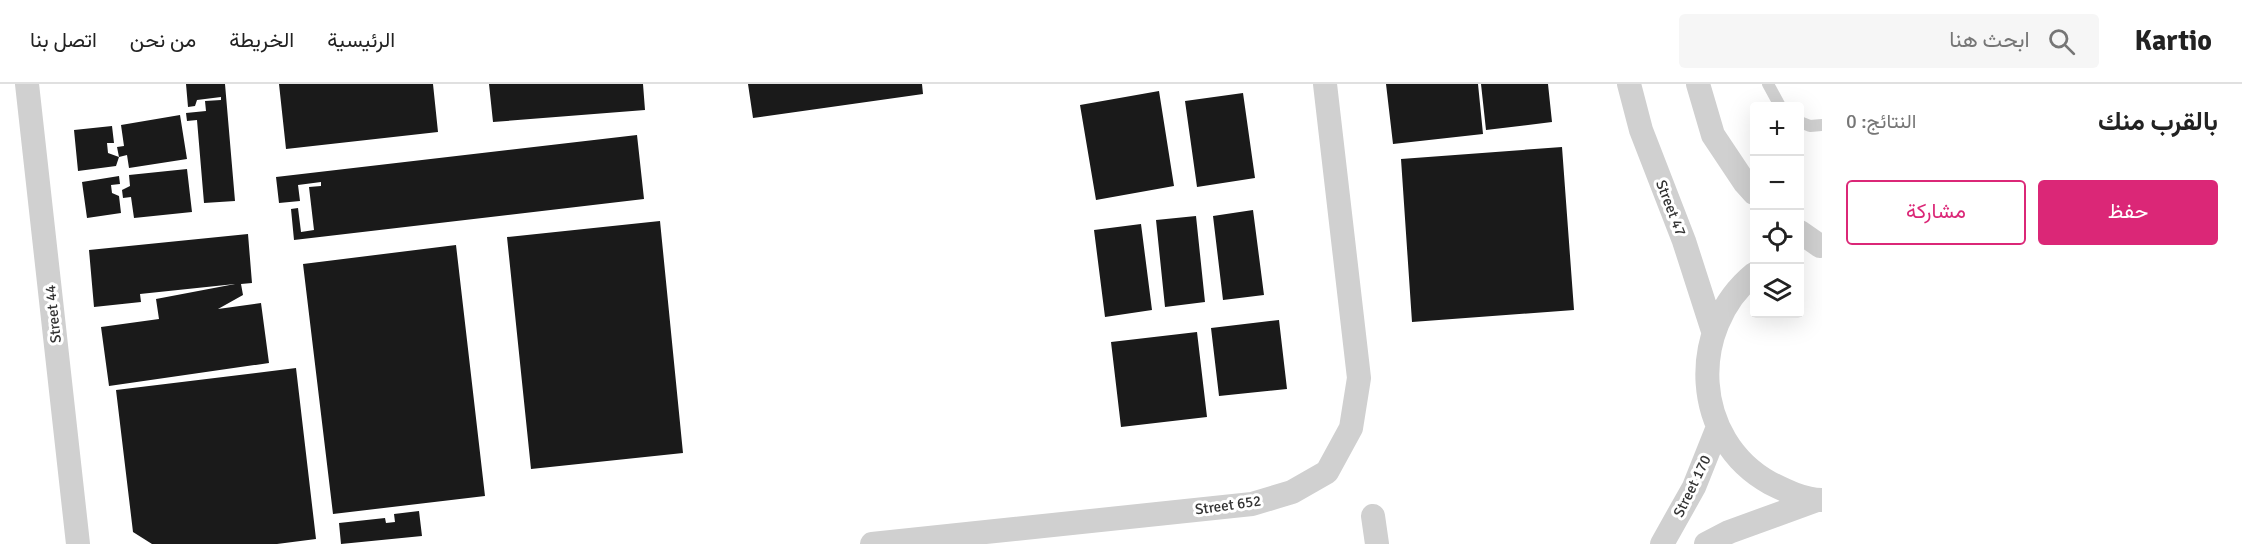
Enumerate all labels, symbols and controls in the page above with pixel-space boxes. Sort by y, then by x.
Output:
search box [1679,14,2099,68]
text: Kartio [2135,24,2212,58]
icon: search [2045,25,2078,58]
text: ابحث هنا [1949,26,2030,53]
text: اتصل بنا [30,27,97,53]
text: من نحن [130,27,196,53]
text: الخريطة [229,27,294,53]
text: الرئيسية [327,27,395,53]
map controls [1750,102,1804,318]
button: + [1750,102,1804,156]
text: بالقرب منك [2098,106,2218,138]
text: النتائج: 0 [1846,109,1917,134]
button: − [1750,156,1804,210]
street label: Street 47 [1652,177,1690,239]
button: مشاركة [1846,180,2026,245]
button: حفظ [2038,180,2218,245]
button: locate [1750,210,1804,264]
button: layers [1750,264,1804,318]
street label: Street 44 [41,284,65,344]
street label: Street 170 [1669,452,1715,520]
street label: Street 652 [1194,491,1262,519]

